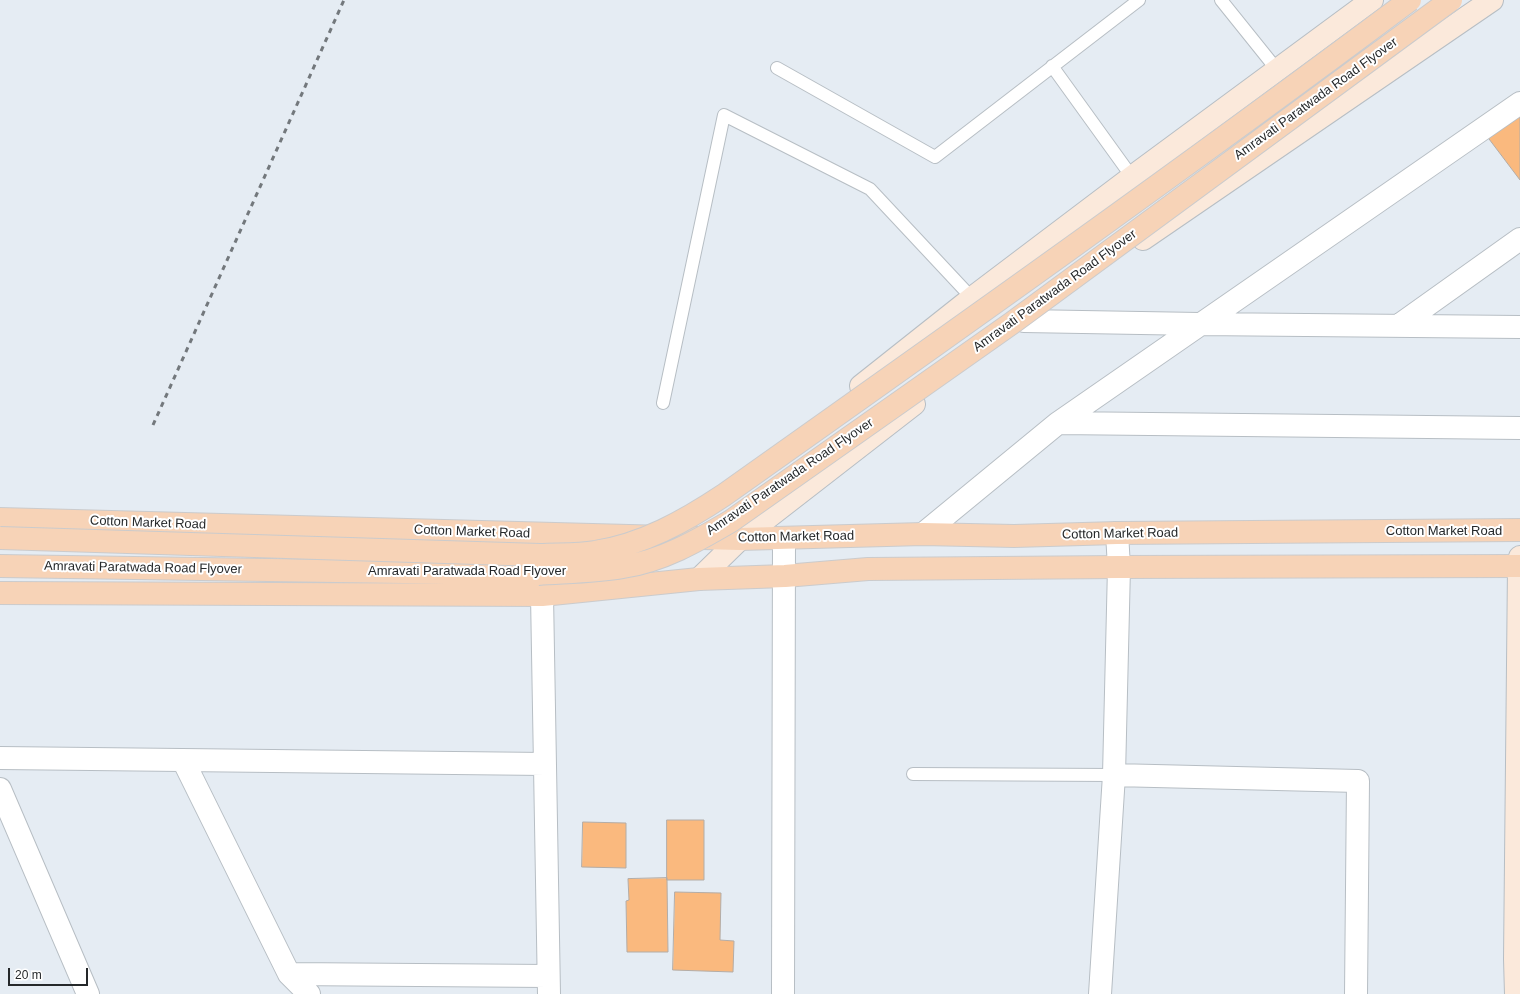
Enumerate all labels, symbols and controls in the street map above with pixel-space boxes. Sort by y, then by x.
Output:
street label: Amravati Paratwada Road Flyover [1231,35,1401,163]
street label: Amravati Paratwada Road Flyover [970,227,1140,355]
street label: Amravati Paratwada Road Flyover [704,415,876,539]
street label: Cotton Market Road [90,513,206,533]
street label: Cotton Market Road [414,522,530,542]
street label: Cotton Market Road [1386,523,1502,539]
street label: Cotton Market Road [1062,525,1178,543]
street label: Cotton Market Road [738,528,854,546]
street label: Amravati Paratwada Road Flyover [44,558,242,578]
street label: Amravati Paratwada Road Flyover [368,563,566,579]
scale bar [10,960,90,986]
text: 20 m [15,968,42,982]

